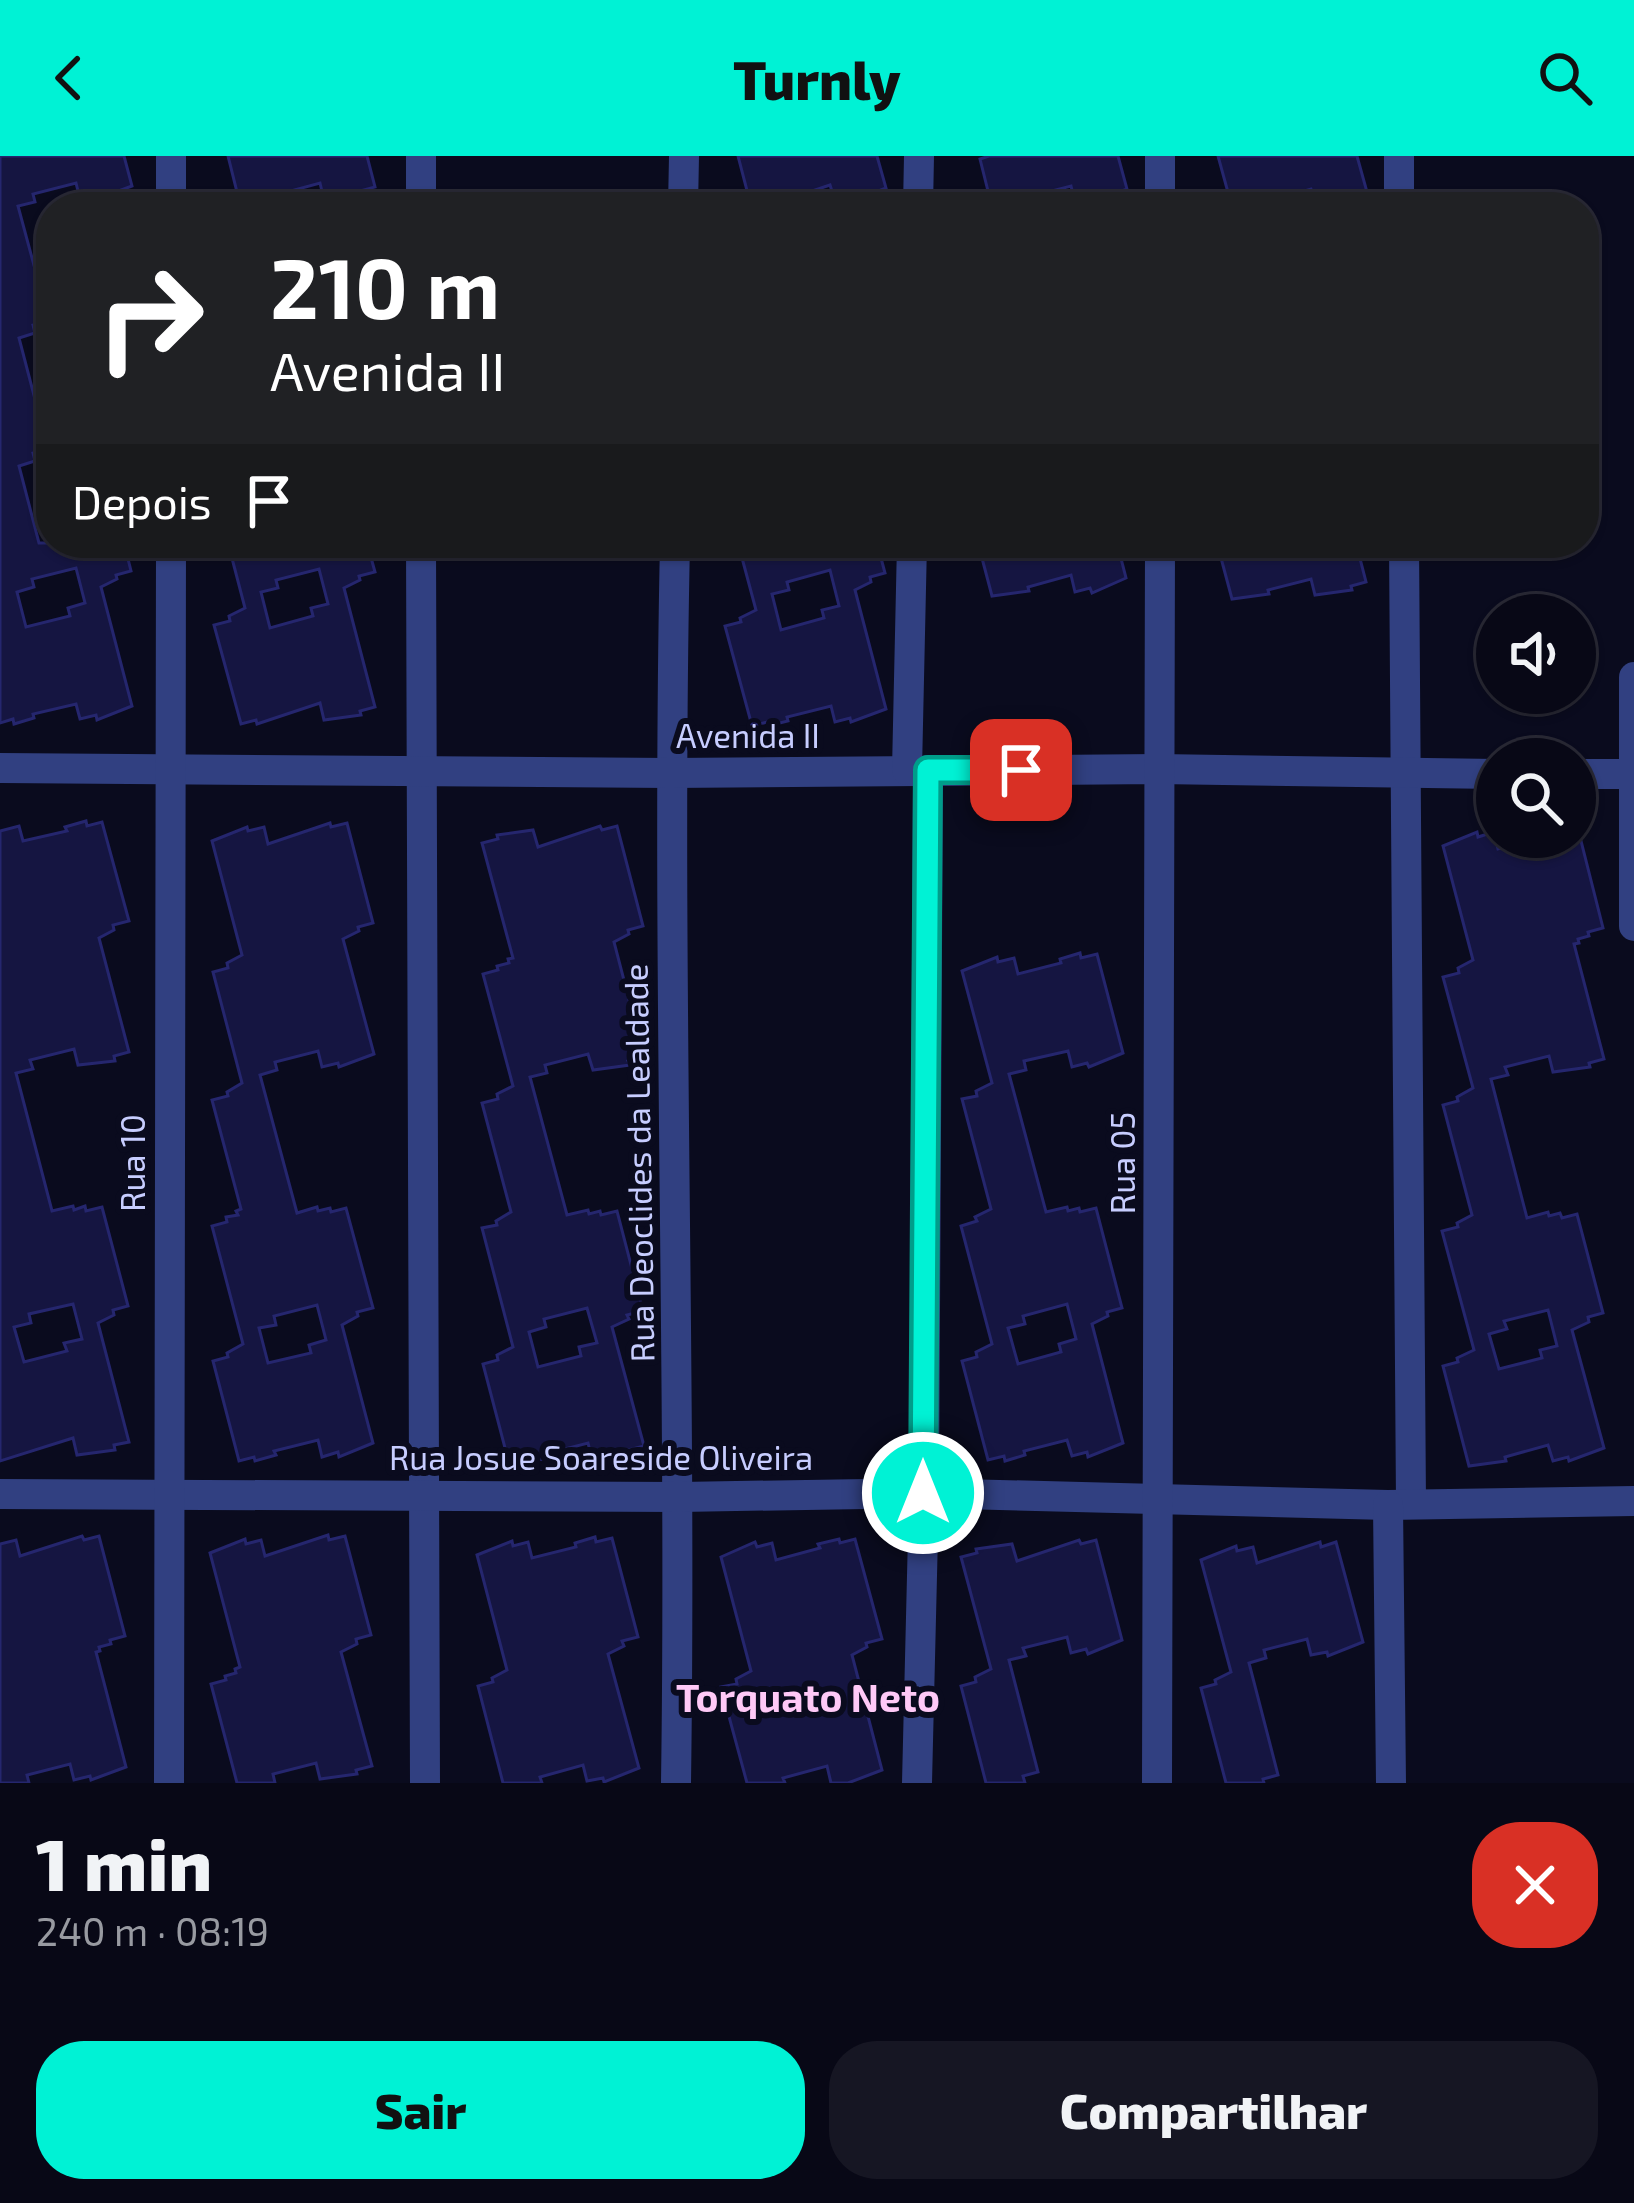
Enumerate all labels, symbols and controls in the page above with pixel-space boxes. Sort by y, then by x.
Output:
icon: back [36,45,102,111]
icon: search [1532,45,1598,111]
text: Turnly [733,46,901,111]
text: 210 m [270,235,500,336]
icon: right [72,240,228,396]
text: Avenida II [270,337,506,402]
icon: arrive [236,468,302,534]
text: Depois [72,474,212,528]
map controls [1476,594,1596,858]
button: sound [1476,594,1596,714]
street label: Avenida II [676,715,820,755]
pin [970,719,1072,821]
icon: arrive [988,737,1054,803]
button: search [1476,738,1596,858]
street label: Rua Deoclides da Lealdade [615,963,661,1363]
street label: Rua 05 [1102,1112,1142,1214]
street label: Rua 10 [112,1114,152,1212]
position arrow [860,1430,986,1556]
street label: Rua Josue Soareside Oliveira [389,1437,813,1477]
district label: Torquato Neto [676,1673,940,1720]
text: 1 min [36,1819,212,1905]
button: close [1472,1822,1598,1948]
text: 240 m · 08:19 [36,1907,269,1954]
button: Sair [36,2041,805,2179]
button: Compartilhar [829,2041,1598,2179]

